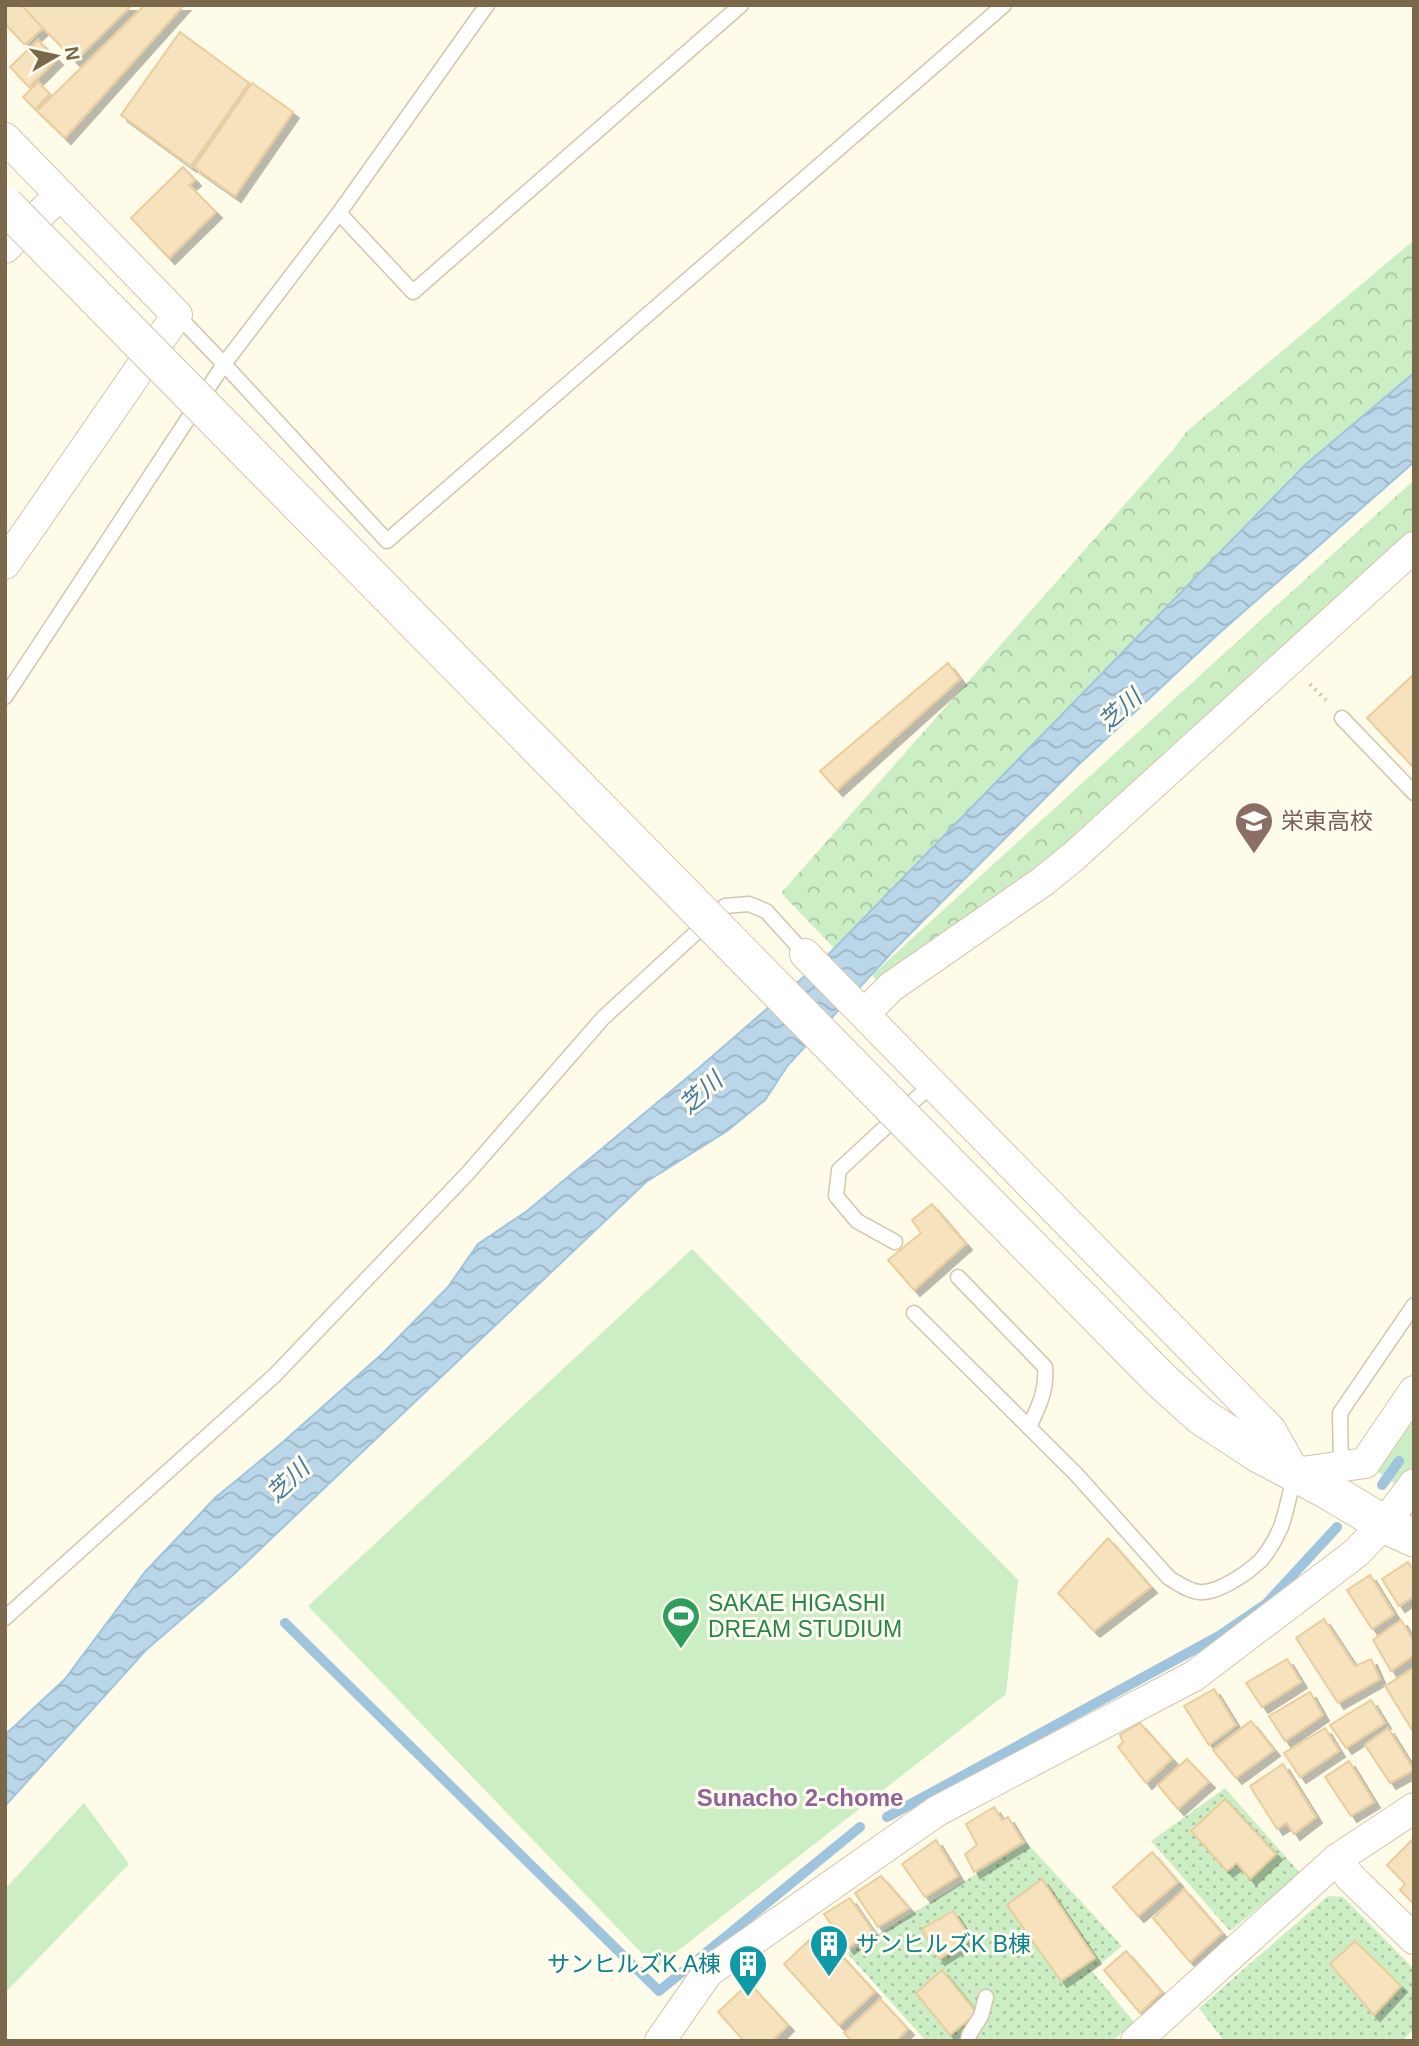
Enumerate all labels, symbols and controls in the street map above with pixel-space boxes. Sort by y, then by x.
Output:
north arrow [21,21,91,91]
text: N [61,45,84,62]
water label: 芝川 [1093,682,1149,736]
school or university icon: 栄東高校 [1233,800,1275,855]
place label: 栄東高校 [1281,808,1373,834]
water label: 芝川 [674,1065,730,1119]
water label: 芝川 [261,1452,316,1507]
place label: SAKAE HIGASHI DREAM STUDIUM [708,1590,902,1642]
sports icon: SAKAE HIGASHI DREAM STUDIUM [660,1595,702,1650]
district label: Sunacho 2-chome [697,1784,903,1811]
building icon: サンヒルズK B棟 [808,1923,850,1978]
place label: サンヒルズK B棟 [856,1931,1031,1957]
building icon: サンヒルズK A棟 [727,1943,769,1998]
place label: サンヒルズK A棟 [547,1951,721,1977]

